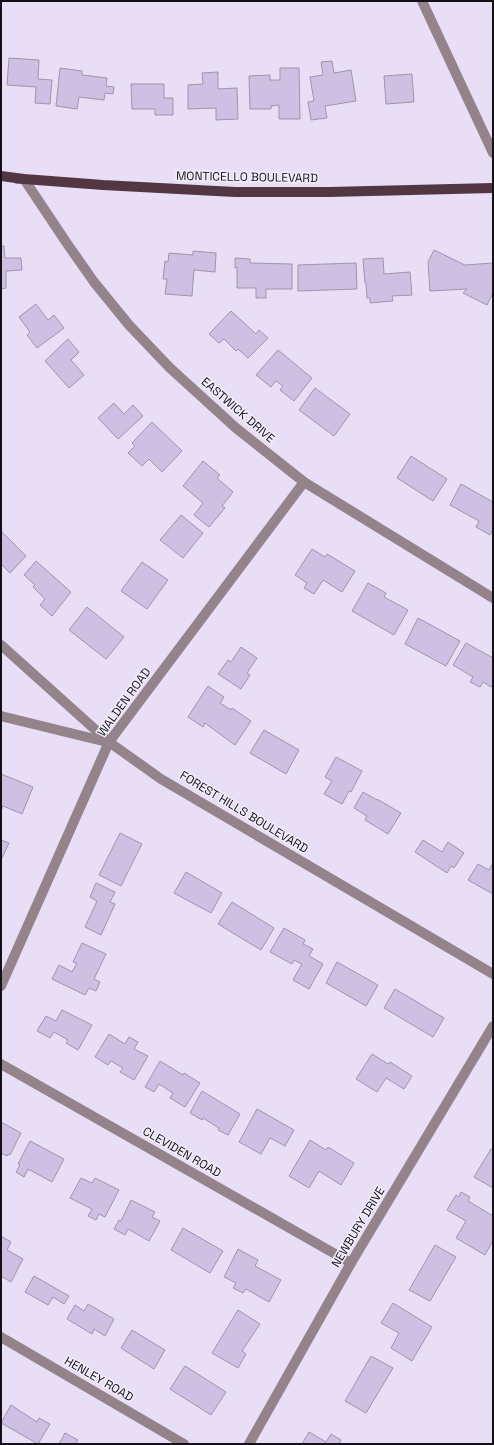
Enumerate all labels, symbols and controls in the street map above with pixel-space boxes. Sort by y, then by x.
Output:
street label: MONTICELLO BOULEVARD [176,168,318,186]
street label: EASTWICK DRIVE [198,374,278,447]
street label: WALDEN ROAD [94,664,154,739]
street label: FOREST HILLS BOULEVARD [177,767,311,857]
street label: CLEVIDEN ROAD [140,1123,224,1181]
street label: NEWBURY DRIVE [328,1183,389,1270]
street label: HENLEY ROAD [62,1353,136,1405]

